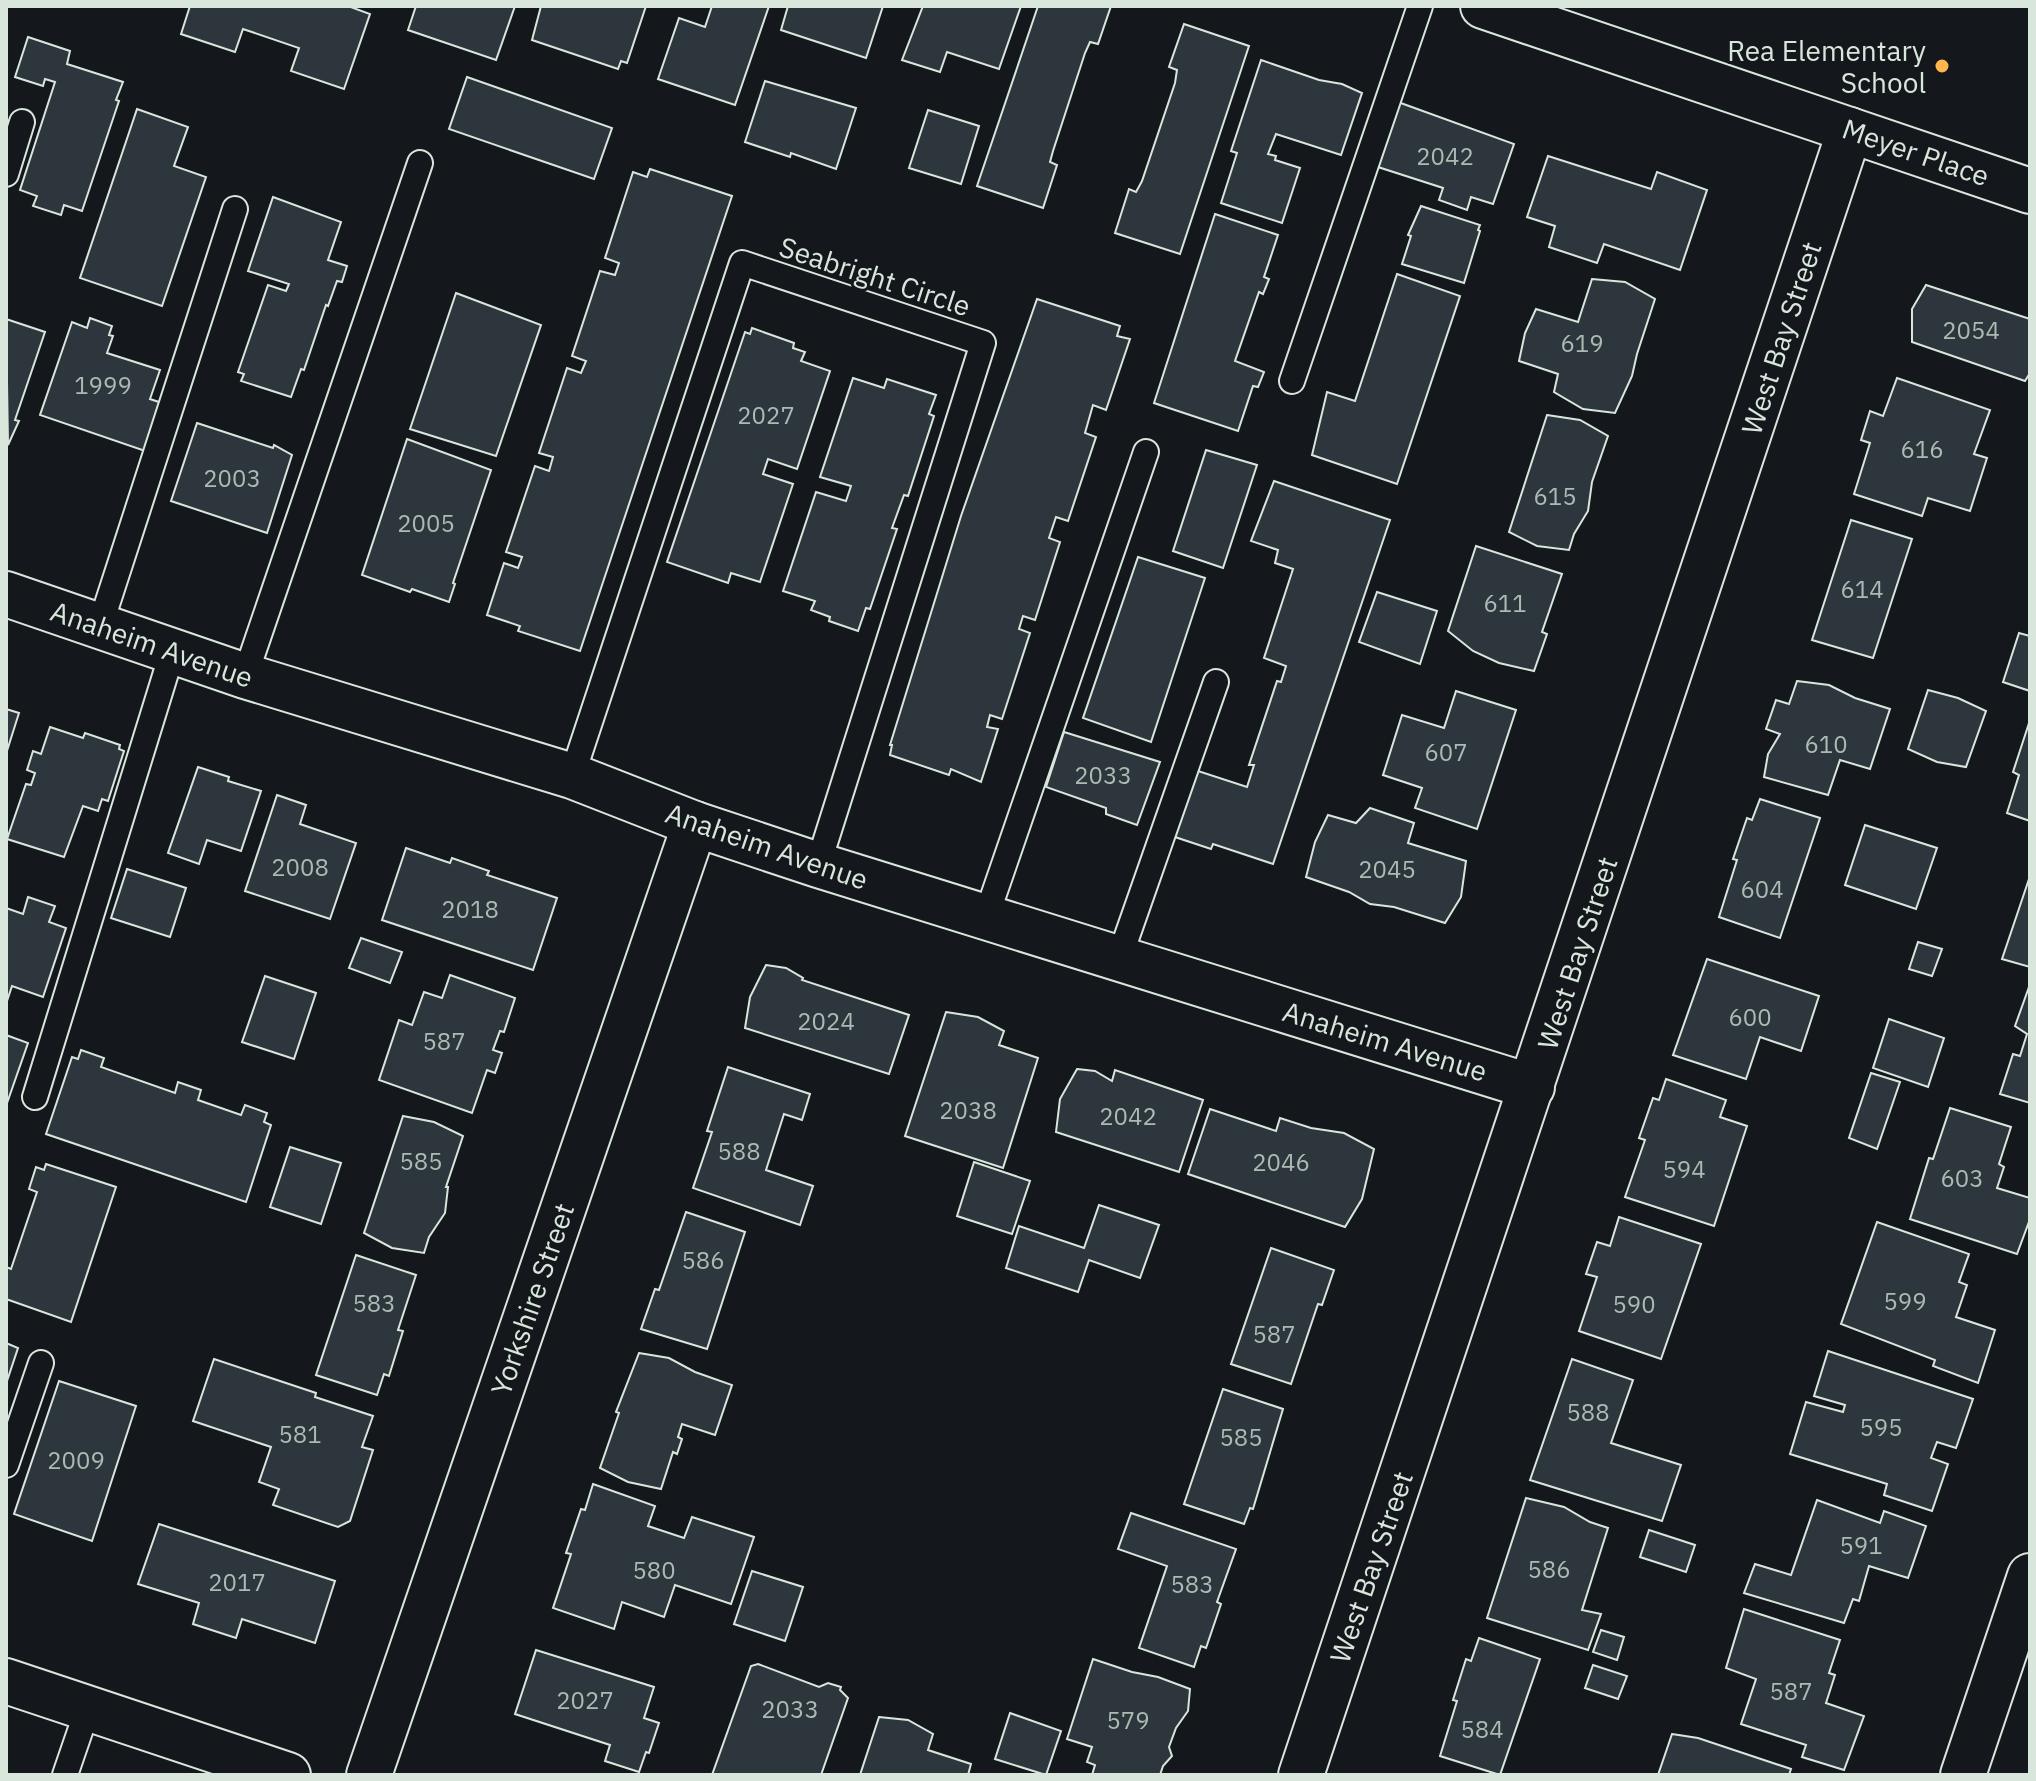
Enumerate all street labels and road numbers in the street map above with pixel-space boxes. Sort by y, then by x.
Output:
street label: Meyer Place [1838,110,1994,194]
street label: Seabright Circle [775,228,975,324]
street label: West Bay Street [1732,237,1830,439]
street label: Anaheim Avenue [46,592,258,696]
street label: Anaheim Avenue [661,794,873,898]
street label: West Bay Street [1528,852,1626,1054]
street label: Anaheim Avenue [1278,992,1492,1090]
street label: Yorkshire Street [482,1198,582,1400]
street label: West Bay Street [1321,1466,1421,1668]

